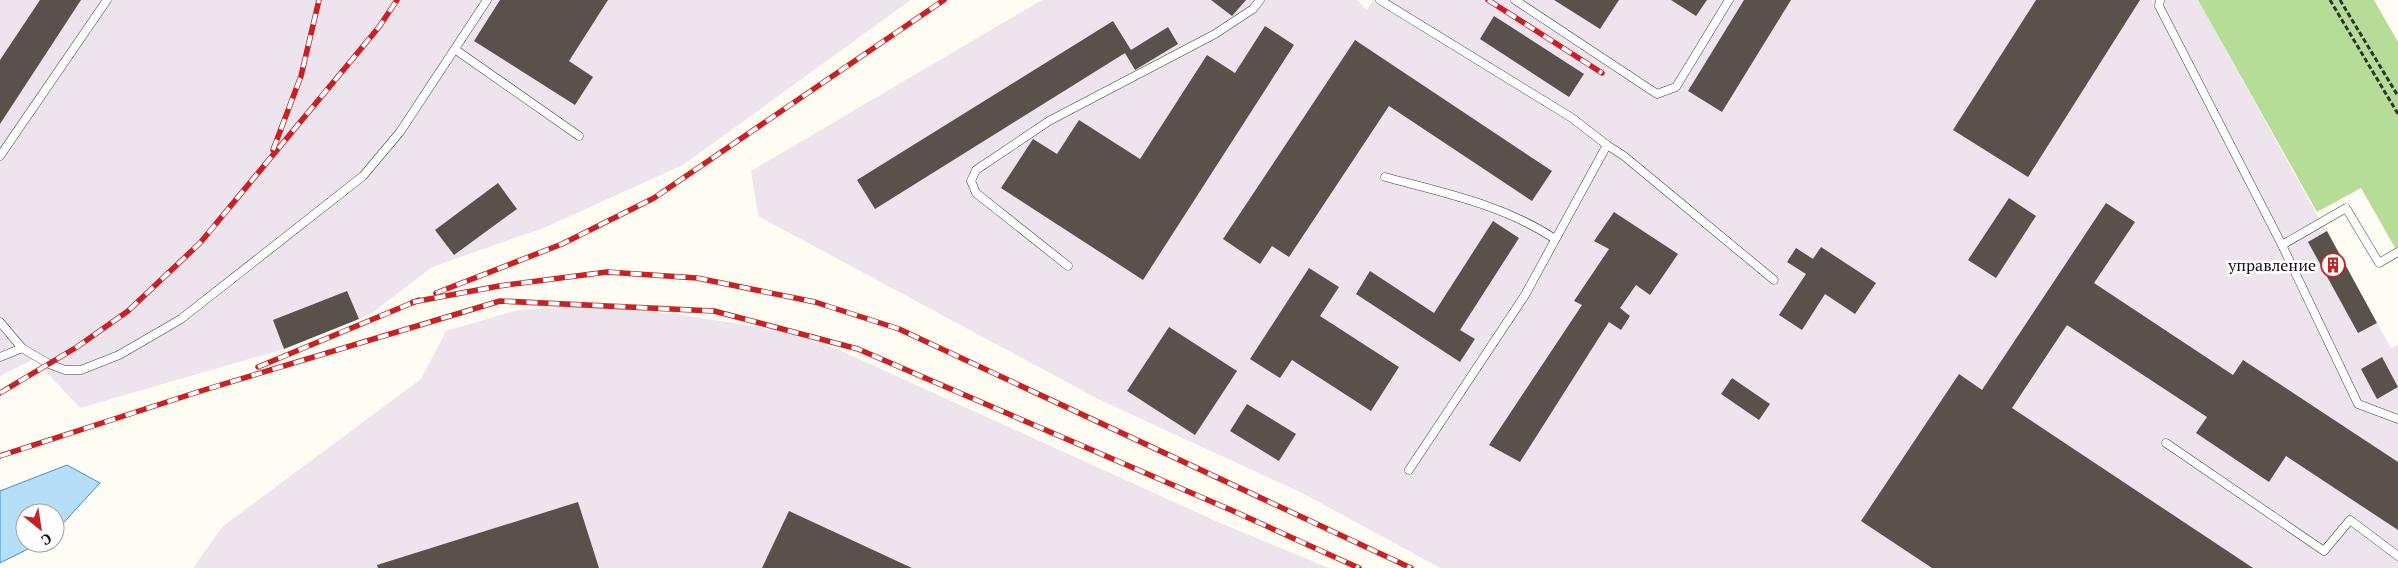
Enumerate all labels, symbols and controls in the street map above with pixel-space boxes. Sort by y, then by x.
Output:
building icon: управление [2320,252,2346,278]
place label: управление [2227,254,2316,276]
north arrow [15,503,65,553]
text: С [38,529,55,550]

